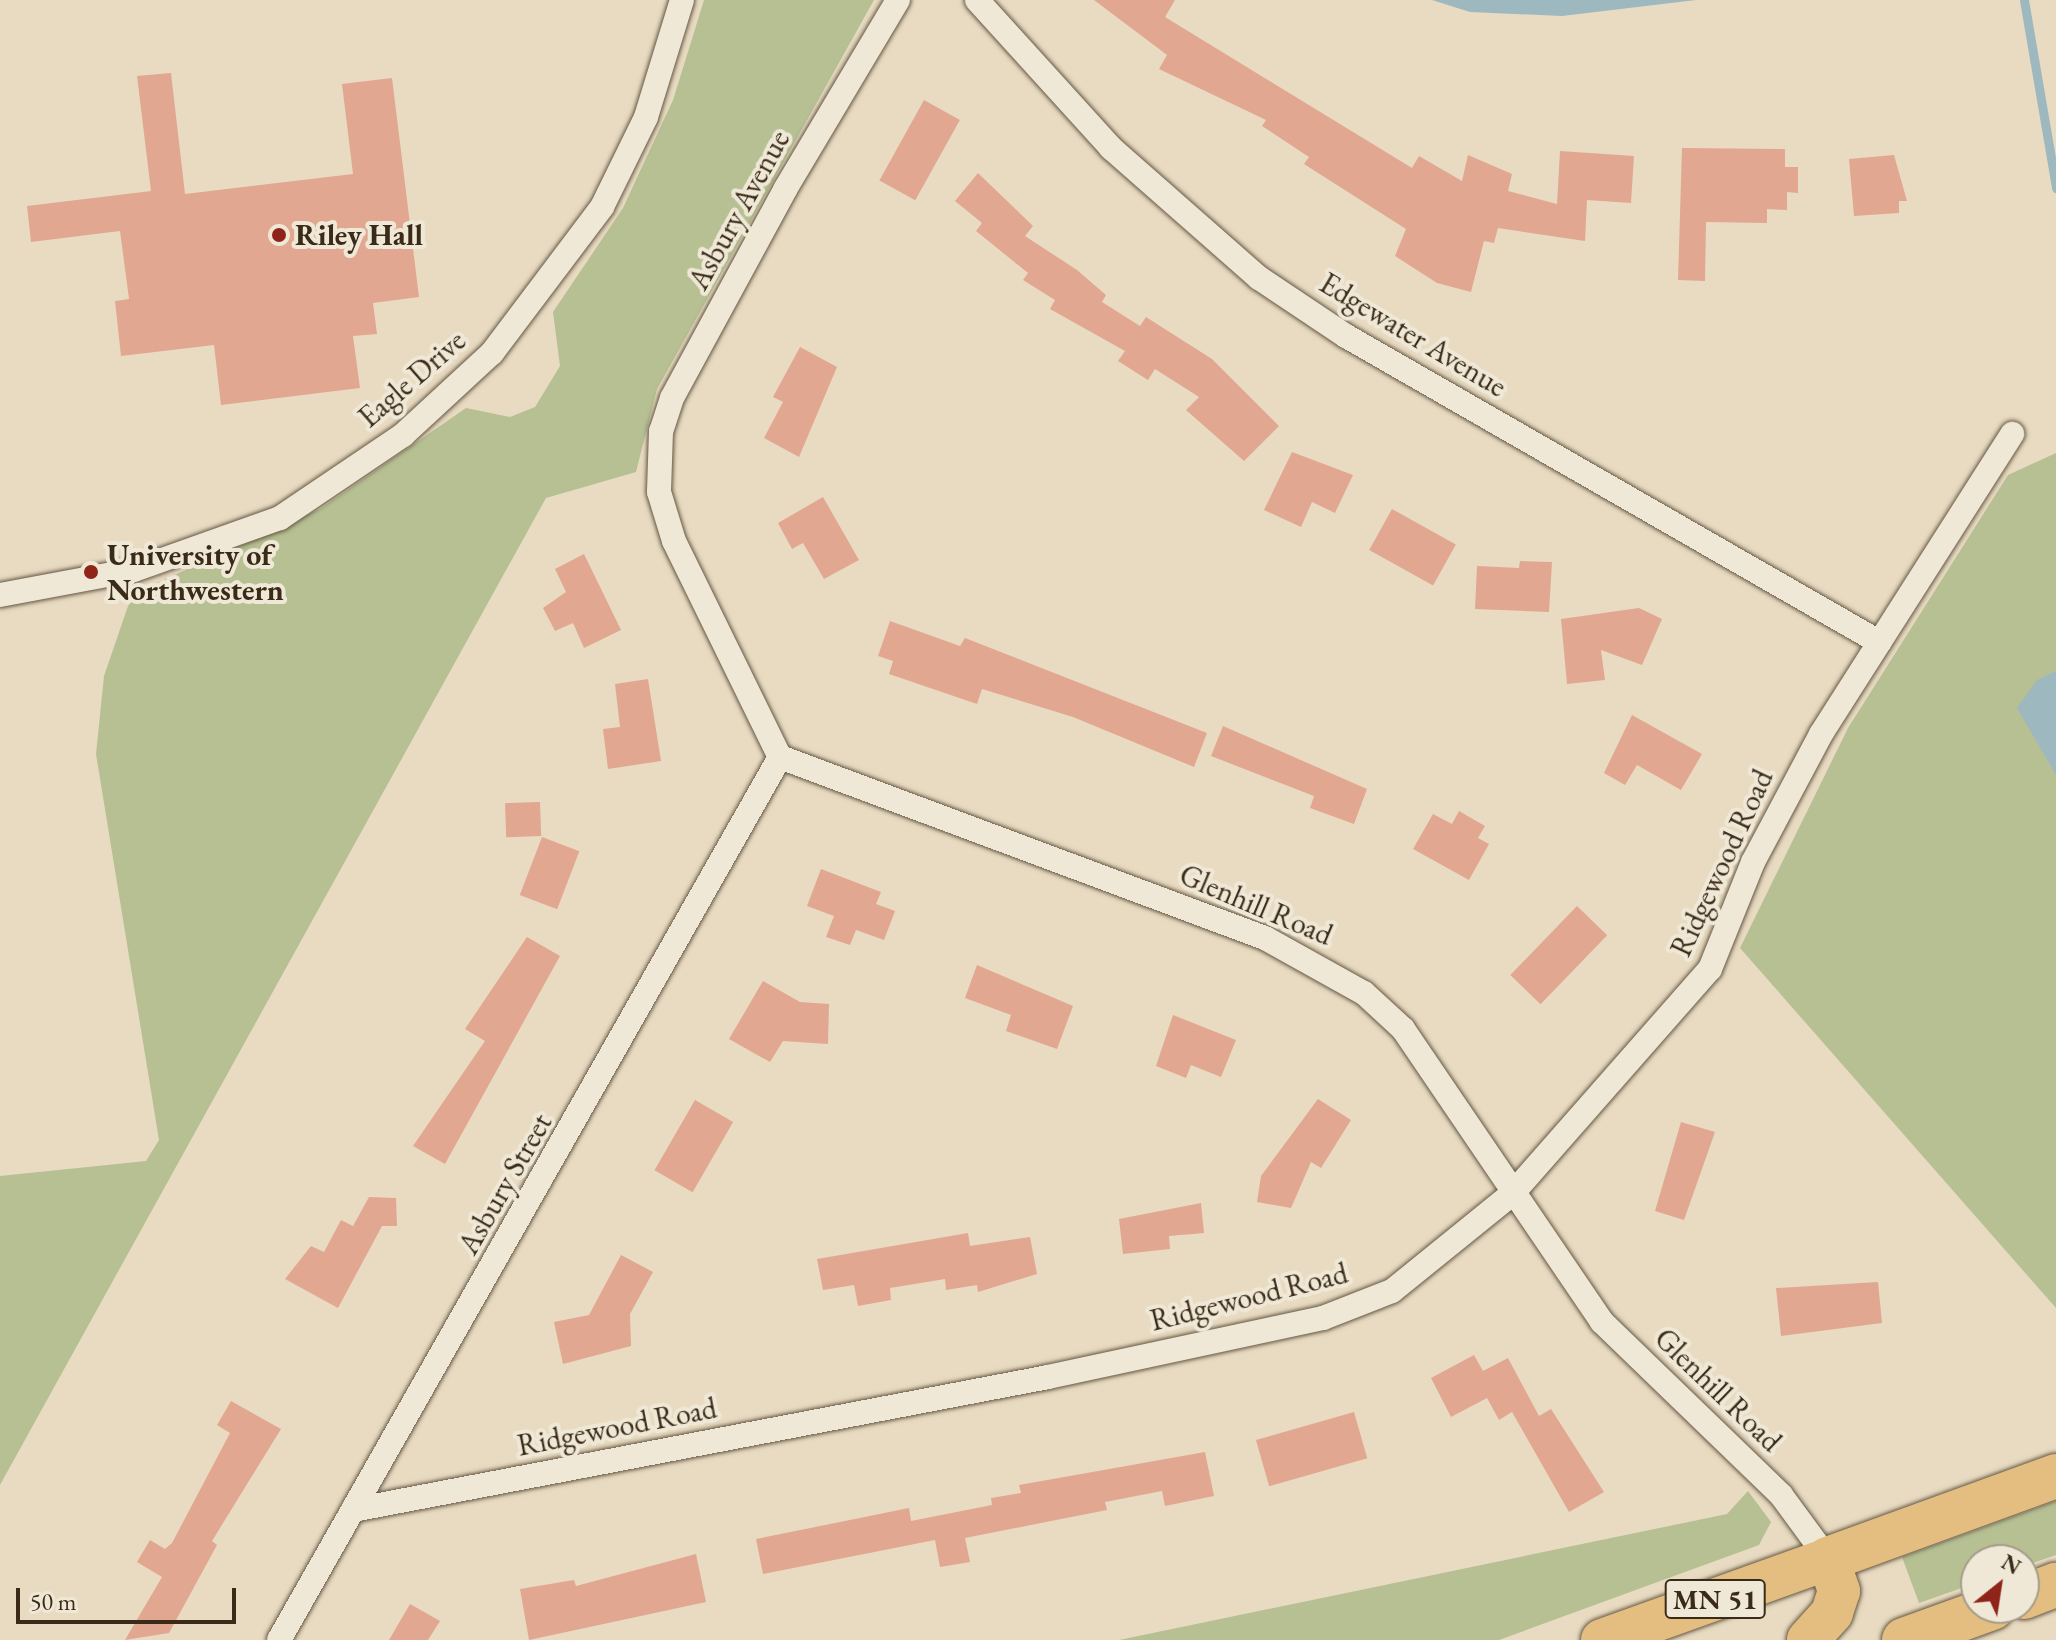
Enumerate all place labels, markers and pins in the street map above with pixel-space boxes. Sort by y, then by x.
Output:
place label: Riley Hall [295,217,423,253]
marker: Riley Hall [270,226,288,244]
place label: University of Northwestern [107,537,284,608]
marker: University of Northwestern [82,563,100,581]

